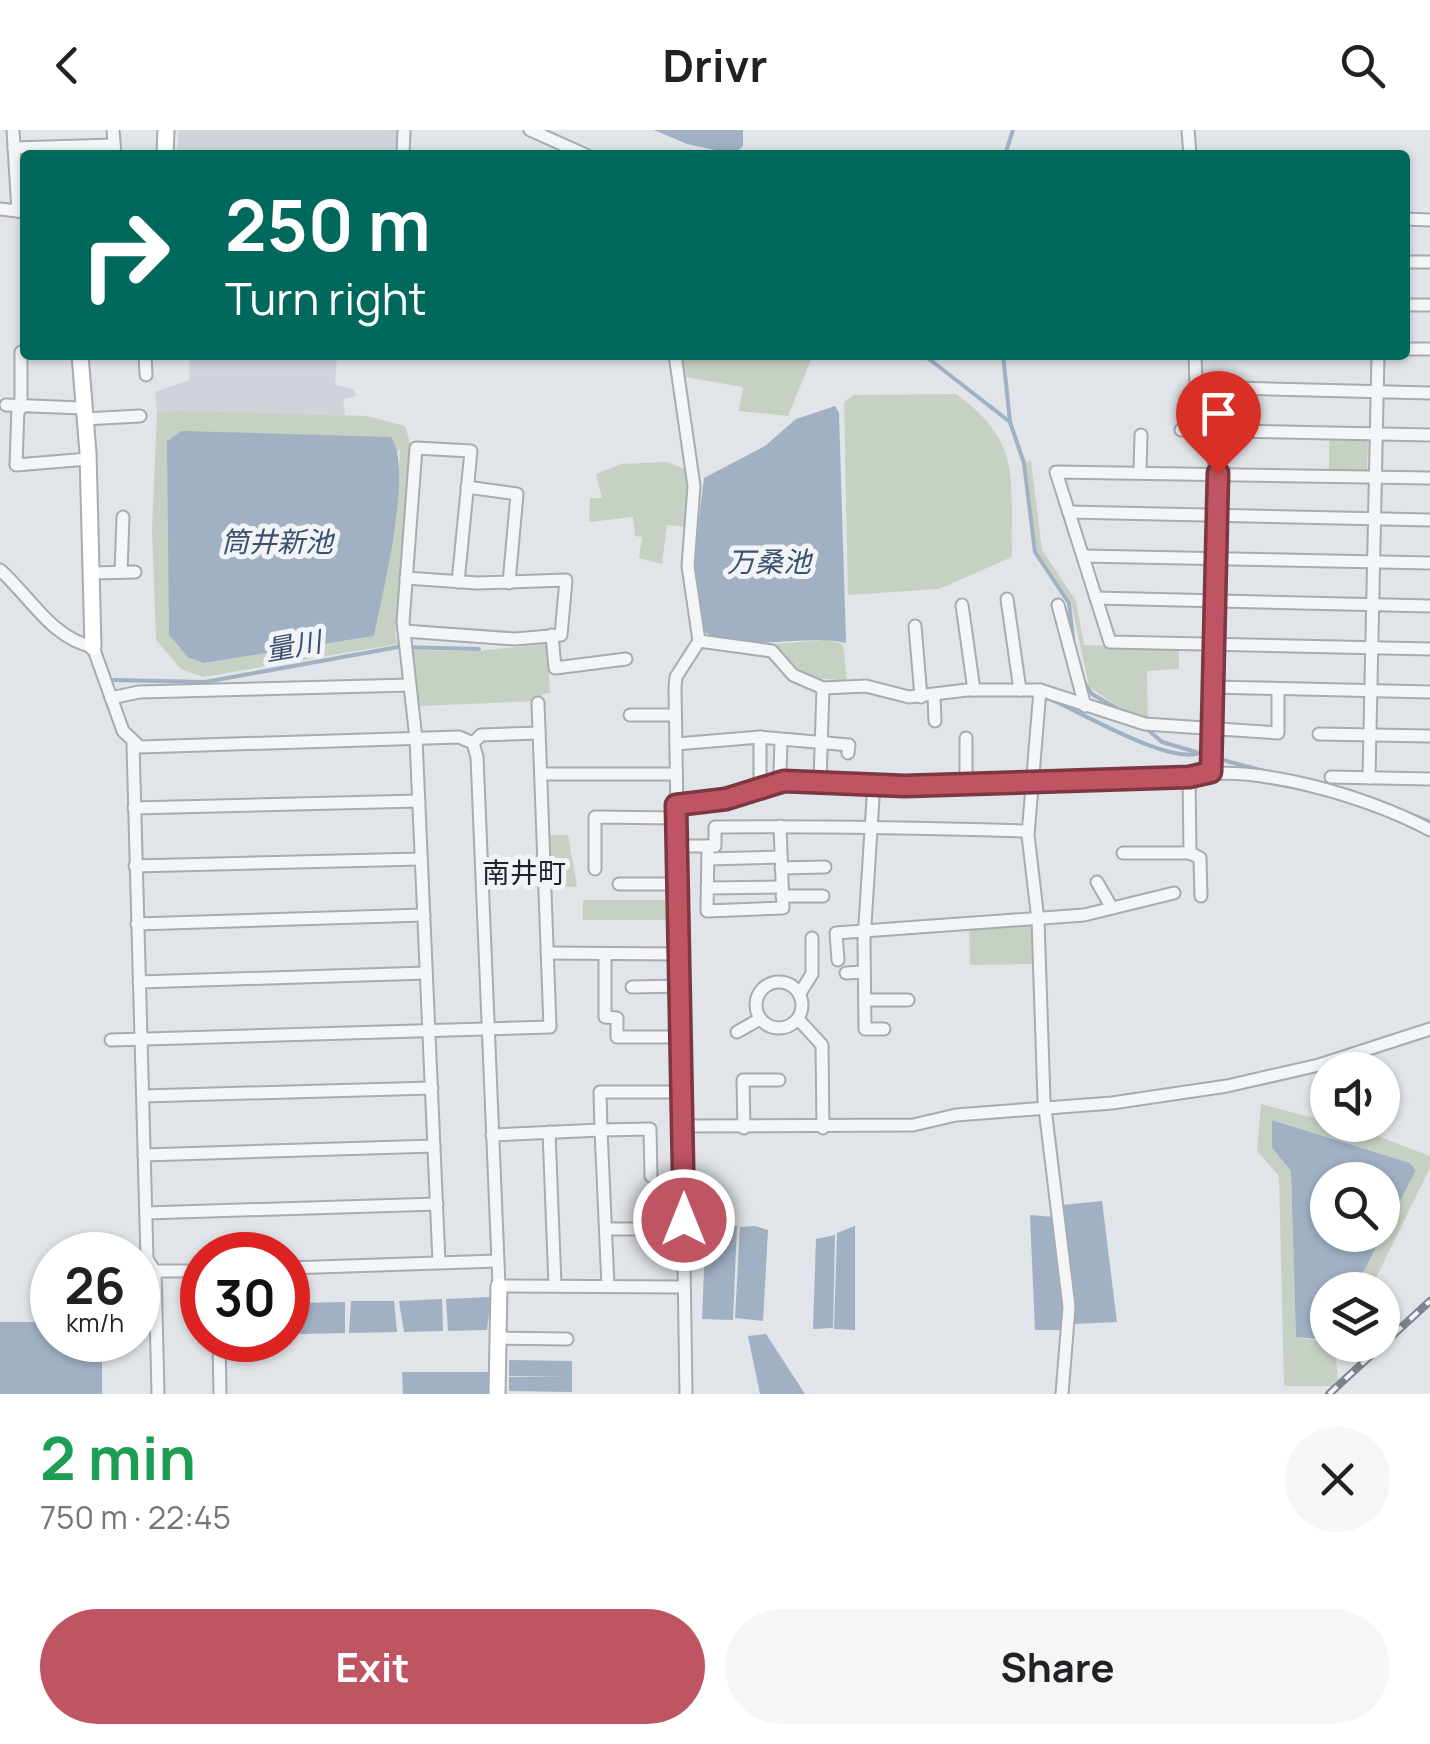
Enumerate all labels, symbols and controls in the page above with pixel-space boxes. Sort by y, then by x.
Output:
text: Drivr [663,34,767,96]
icon: back [40,38,95,93]
icon: search [1335,38,1390,93]
text: 250 m [225,176,431,272]
icon: right [60,190,190,320]
text: Turn right [225,267,426,329]
pin [1176,371,1261,474]
icon: arrive [1191,386,1246,441]
water label: 筒井新池 [221,522,336,560]
water label: 万桑池 [727,542,814,580]
water label: 量川 [262,621,327,669]
district label: 南井町 [482,853,566,891]
map controls [1310,1052,1400,1362]
button: sound [1310,1052,1400,1142]
button: search [1310,1162,1400,1252]
position arrow [632,1168,736,1272]
speed limit sign: 30 [180,1232,310,1362]
text: 26 [65,1251,125,1319]
button: layers [1310,1272,1400,1362]
text: km/h [66,1305,124,1340]
text: 2 min [40,1416,196,1498]
button: close [1285,1427,1390,1532]
text: 750 m · 22:45 [40,1495,231,1539]
button: Exit [40,1609,705,1724]
button: Share [725,1609,1390,1724]

